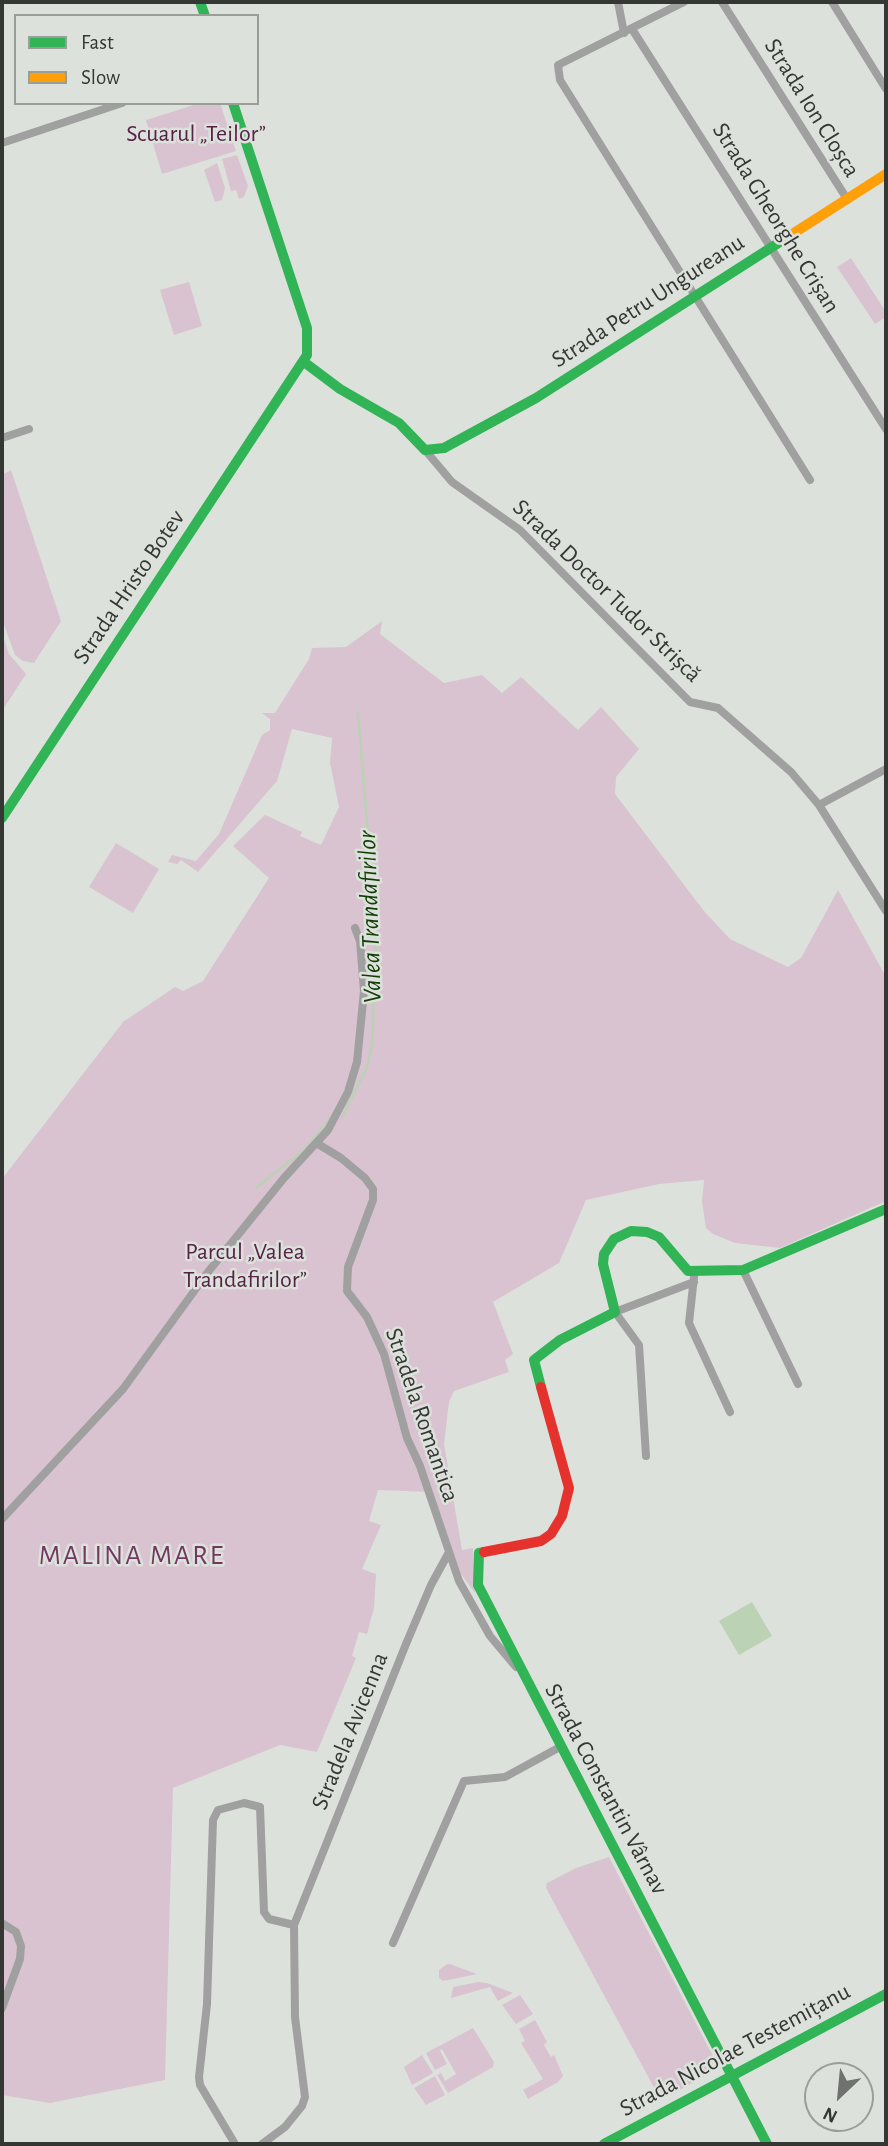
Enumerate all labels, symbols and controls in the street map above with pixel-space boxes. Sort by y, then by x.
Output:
legend [14,14,259,105]
text: Fast [81,32,114,53]
street label: Strada Ion Cloșca [758,33,866,183]
text: Slow [81,67,120,88]
street label: Strada Gheorghe Crișan [706,118,846,318]
park label: Scuarul „Teilor” [126,120,266,148]
street label: Strada Petru Ungureanu [546,228,750,374]
street label: Strada Doctor Tudor Strișcă [507,493,707,689]
street label: Strada Hristo Botev [67,504,191,670]
water label: Valea Trandafirilor [351,830,389,1004]
park label: Parcul „Valea Trandafirilor” [183,1238,307,1294]
street label: Stradela Romantica [379,1324,465,1506]
district label: MALINA MARE [40,1539,224,1573]
street label: Stradela Avicenna [305,1648,395,1814]
street label: Strada Constantin Vârnav [538,1679,674,1899]
street label: Strada Nicolae Testemițanu [615,1977,855,2123]
north arrow [804,2062,874,2132]

